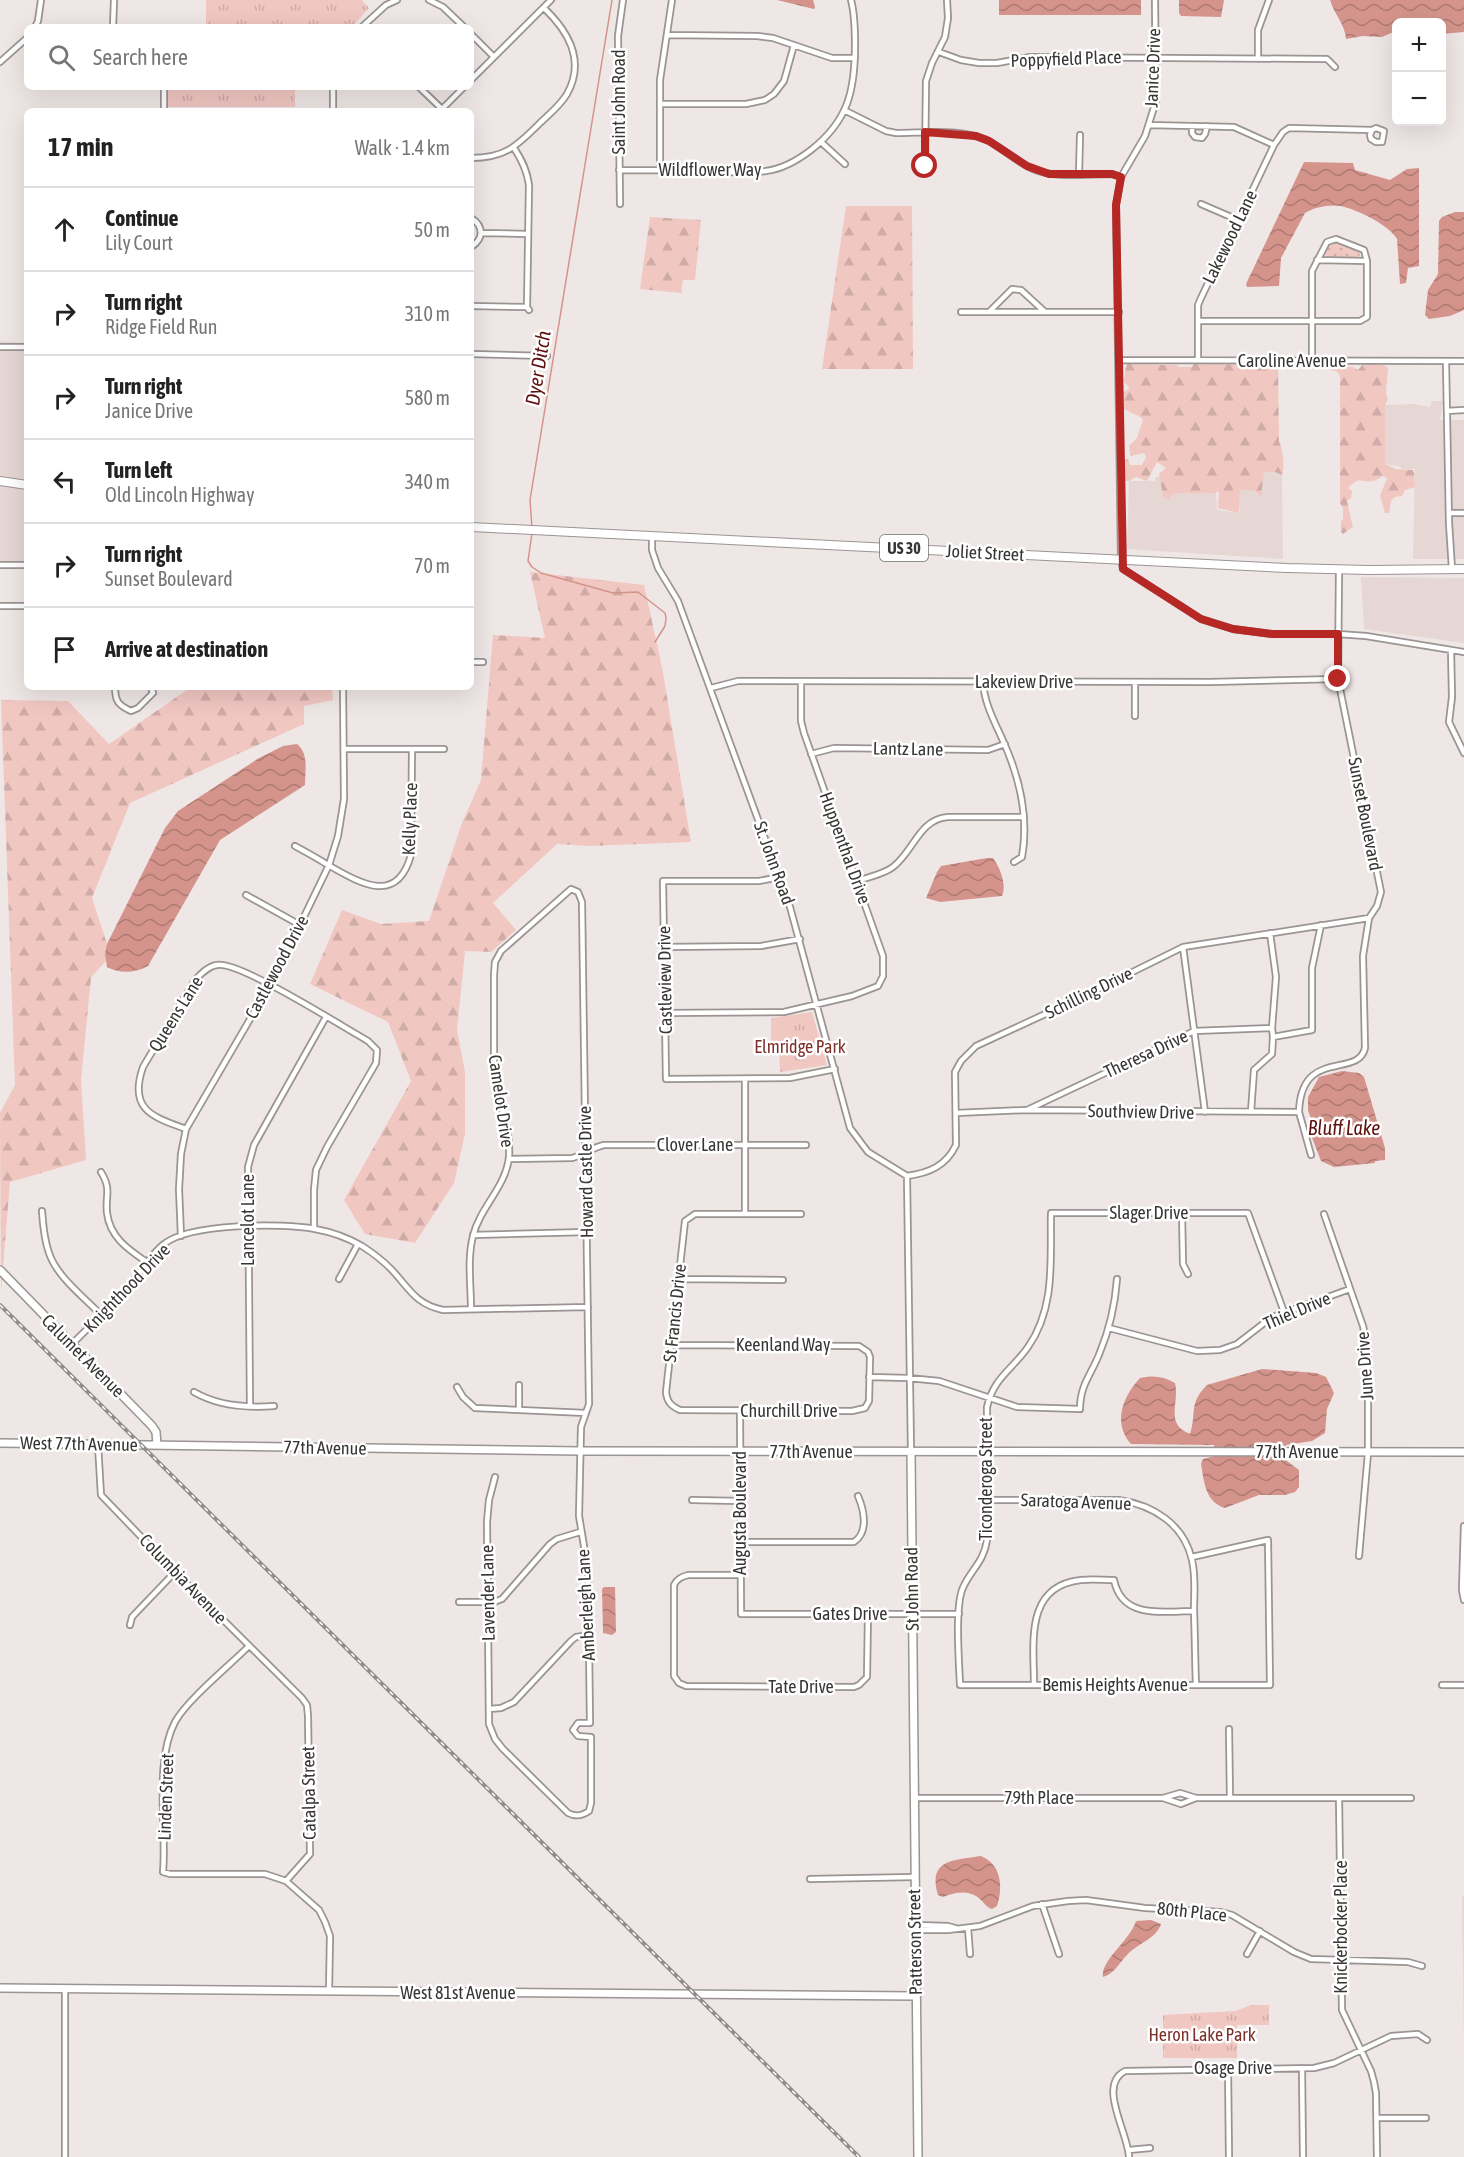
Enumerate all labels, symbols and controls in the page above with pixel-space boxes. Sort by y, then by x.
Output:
map controls [1392,18,1446,126]
button: + [1392,18,1446,72]
search box [24,24,474,90]
street label: Janice Drive [1141,28,1164,108]
icon: search [45,41,78,74]
text: Search here [93,44,188,70]
street label: Poppyfield Place [1010,46,1122,71]
street label: Saint John Road [608,50,629,154]
button: − [1392,72,1446,126]
text: 17 min [48,132,113,162]
text: Walk · 1.4 km [355,136,450,159]
route start [911,152,937,178]
street label: Wildflower Way [659,159,761,180]
street label: Lakewood Lane [1198,187,1261,287]
text: Continue [105,205,179,231]
icon: ahead [48,213,81,246]
text: 50 m [414,218,450,241]
text: Lily Court [105,231,173,254]
text: Turn right [105,289,182,315]
icon: right [48,297,81,330]
text: 310 m [405,302,450,325]
text: Ridge Field Run [105,315,218,338]
water label: Dyer Ditch [520,329,555,407]
street label: Caroline Avenue [1238,350,1346,371]
text: Turn right [105,373,182,399]
icon: right [48,381,81,414]
text: 580 m [405,386,450,409]
text: Janice Drive [105,399,193,422]
text: Turn left [105,457,172,483]
icon: left [48,465,81,498]
text: 340 m [405,470,450,493]
text: Old Lincoln Highway [105,483,254,506]
road number: US 30 [880,535,928,561]
street label: Joliet Street [945,540,1025,565]
text: Turn right [105,541,182,567]
icon: right [48,549,81,582]
text: 70 m [414,554,450,577]
text: Sunset Boulevard [105,567,233,590]
icon: arrive [48,633,81,666]
text: Arrive at destination [105,636,268,662]
route end [1324,665,1350,691]
street label: Lakeview Drive [975,671,1073,692]
street label: Lantz Lane [873,737,943,760]
street label: Sunset Boulevard [1344,756,1387,872]
street label: Kelly Place [398,782,421,856]
street label: Huppenthal Drive [815,789,875,907]
street label: St. John Road [750,818,799,907]
street label: Castlewood Drive [241,912,313,1022]
street label: Castleview Drive [653,926,676,1034]
street label: Schilling Drive [1042,962,1136,1023]
street label: Queens Lane [144,972,207,1055]
street label: Theresa Drive [1101,1025,1191,1082]
park label: Elmridge Park [754,1036,846,1057]
street label: Camelot Drive [485,1053,518,1149]
street label: Southview Drive [1088,1100,1194,1123]
street label: Howard Castle Drive [574,1106,597,1238]
water label: Bluff Lake [1308,1116,1380,1139]
street label: Clover Lane [657,1134,733,1155]
street label: Lancelot Lane [237,1174,258,1266]
street label: Slager Drive [1110,1202,1188,1223]
street label: Knighthood Drive [79,1239,174,1336]
street label: St Francis Drive [659,1263,690,1363]
street label: Thiel Drive [1260,1287,1333,1334]
street label: Calumet Avenue [38,1310,129,1401]
street label: June Drive [1352,1331,1377,1401]
street label: Keenland Way [736,1334,830,1355]
street label: Churchill Drive [740,1400,838,1421]
street label: Ticonderoga Street [975,1417,996,1541]
street label: West 77th Avenue [20,1432,138,1455]
street label: 77th Avenue [283,1436,367,1459]
street label: 77th Avenue [769,1441,853,1462]
street label: 77th Avenue [1255,1441,1339,1462]
street label: Augusta Boulevard [729,1451,750,1575]
street label: Saratoga Avenue [1020,1489,1132,1514]
street label: Columbia Avenue [135,1530,231,1628]
street label: Lavender Lane [476,1545,499,1641]
street label: St John Road [900,1547,923,1631]
street label: Amberleigh Lane [572,1549,599,1661]
street label: Gates Drive [813,1603,887,1624]
street label: Bemis Heights Avenue [1042,1674,1188,1695]
street label: Tate Drive [768,1676,834,1697]
street label: Catalpa Street [297,1746,320,1840]
street label: Linden Street [153,1753,178,1841]
street label: 79th Place [1004,1787,1074,1808]
street label: Knickerbocker Place [1330,1860,1351,1994]
street label: Patterson Street [903,1889,926,1995]
street label: 80th Place [1156,1897,1228,1926]
street label: West 81st Avenue [400,1982,516,2003]
park label: Heron Lake Park [1148,2024,1256,2045]
street label: Osage Drive [1194,2057,1272,2078]

